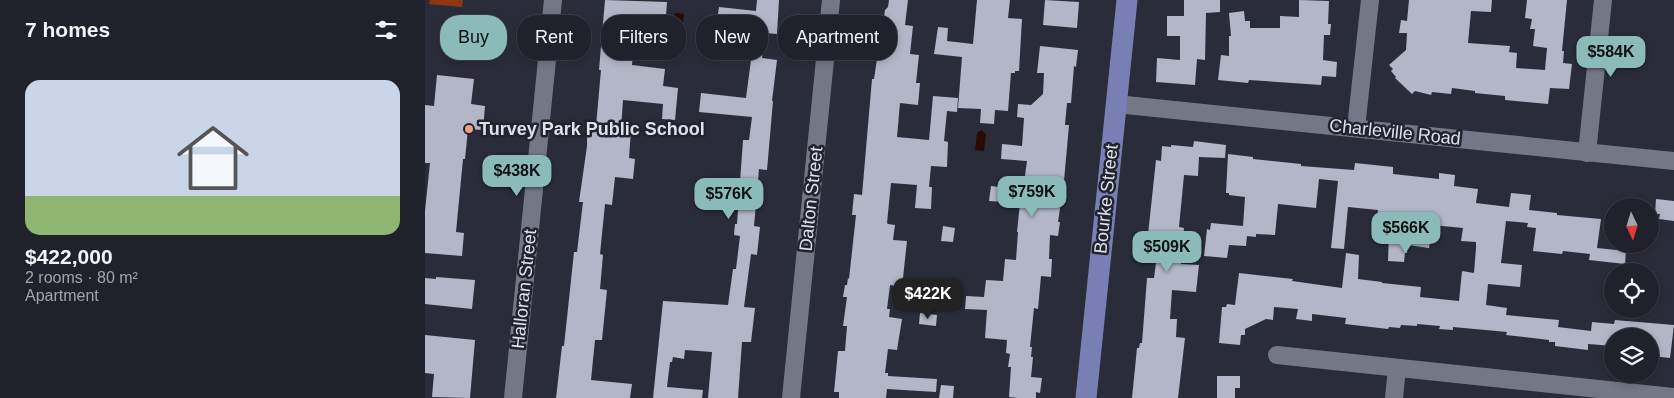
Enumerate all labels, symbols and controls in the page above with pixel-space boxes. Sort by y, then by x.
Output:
chip: Buy [440,15,507,60]
chip: Rent [517,15,591,60]
chip: Filters [601,15,686,60]
chip: New [696,15,768,60]
chip: Apartment [778,15,897,60]
icon: filters [372,16,400,44]
text: 7 homes [25,18,110,41]
pin: $584K [1576,36,1646,78]
text: $584K [1587,43,1635,60]
icon: home [168,113,258,203]
street label: Charleville Road [1328,115,1462,149]
place label: Turvey Park Public School [479,119,705,139]
marker: Turvey Park Public School [463,123,475,135]
street label: Bourke Street [1090,143,1122,255]
street label: Dalton Street [796,146,826,252]
pin: $438K [482,154,552,197]
text: $438K [493,162,541,179]
pin: $759K [997,176,1067,218]
pin: $576K [694,178,764,220]
text: $759K [1008,183,1056,200]
text: $576K [705,185,753,202]
north arrow [1604,198,1659,252]
map controls [1604,198,1659,383]
pin: $566K [1371,212,1441,254]
text: $566K [1382,219,1430,236]
street label: Halloran Street [508,228,540,350]
pin: $509K [1132,230,1202,273]
text: $509K [1143,238,1191,255]
text: $422,000 [25,245,113,268]
button: locate [1604,263,1659,318]
text: 2 rooms · 80 m² [25,269,138,286]
pin: $422K [893,278,963,320]
text: $422K [904,285,952,302]
text: Apartment [25,287,99,304]
button: layers [1604,328,1659,383]

